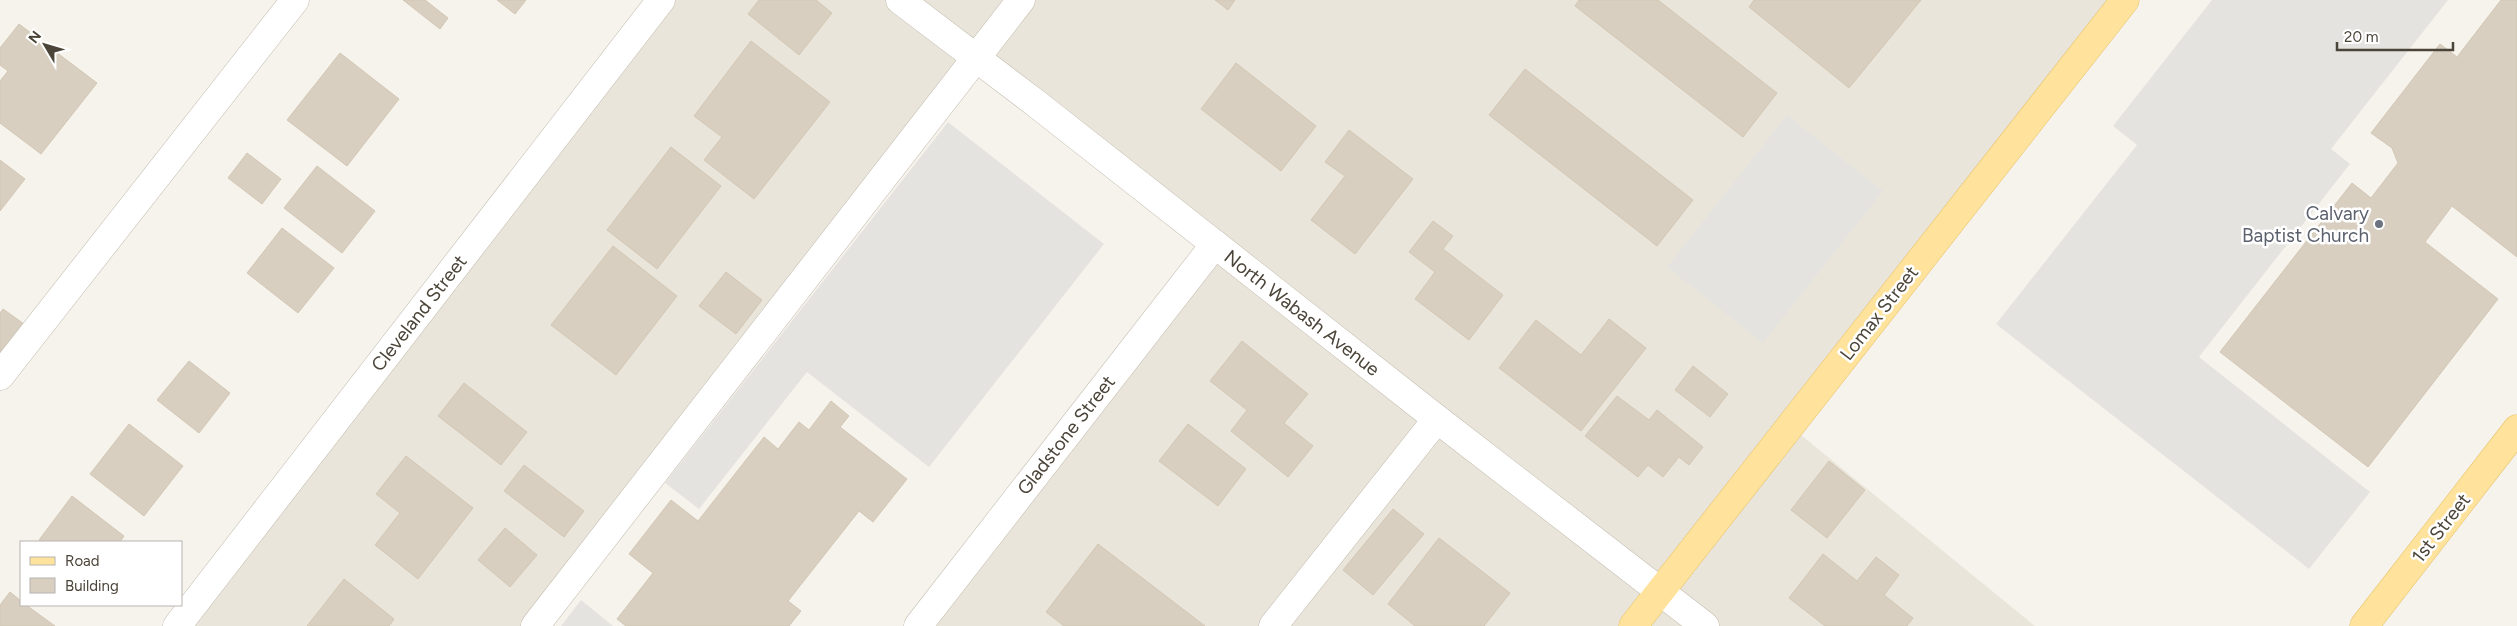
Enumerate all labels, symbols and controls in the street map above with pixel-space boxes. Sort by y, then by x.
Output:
north arrow [20,20,70,70]
scale bar [2337,20,2453,52]
text: N [25,28,45,47]
text: 20 m [2344,28,2378,46]
place label: Calvary Baptist Church [2242,202,2369,247]
marker: Calvary Baptist Church [2373,218,2385,230]
street label: North Wabash Avenue [1220,245,1384,381]
street label: Cleveland Street [366,250,472,376]
street label: Lomax Street [1835,261,1923,365]
street label: Gladstone Street [1012,371,1120,499]
street label: 1st Street [2407,489,2475,567]
legend [20,541,182,606]
text: Road [65,552,100,570]
text: Building [65,577,119,595]

